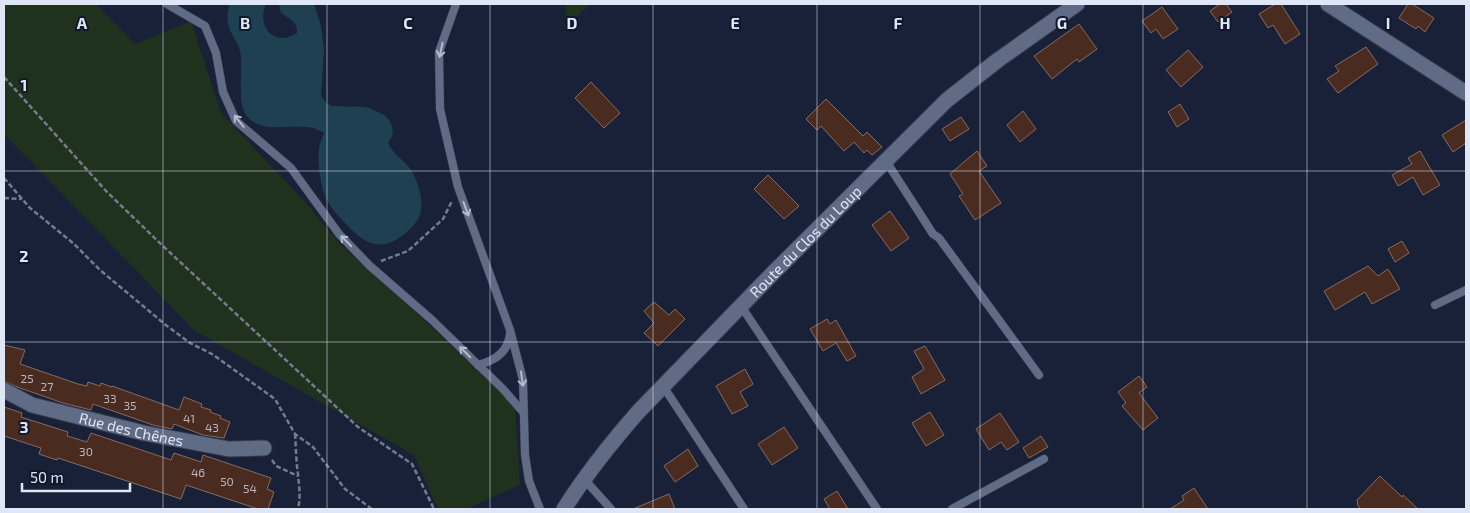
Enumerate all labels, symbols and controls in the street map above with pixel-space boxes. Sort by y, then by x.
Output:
text: A [77,13,88,32]
text: B [240,13,250,32]
text: C [403,13,413,32]
text: D [567,13,578,32]
text: E [730,13,740,32]
text: F [894,13,903,32]
text: G [1057,13,1067,32]
text: H [1219,13,1231,32]
text: I [1386,13,1390,32]
one-way arrow [435,41,445,57]
text: 1 [21,75,27,94]
one-way arrow [233,114,244,127]
street label: Route du Clos du Loup [746,182,865,301]
one-way arrow [462,200,471,216]
one-way arrow [340,235,352,247]
text: 2 [19,246,29,265]
one-way arrow [459,346,471,358]
house number: 25 [20,371,34,385]
one-way arrow [517,371,527,387]
house number: 27 [41,379,53,393]
house number: 33 [103,391,117,405]
house number: 35 [123,398,137,412]
street label: Rue des Chênes [77,408,185,449]
house number: 41 [183,411,195,425]
text: 3 [19,417,29,436]
house number: 43 [205,420,219,434]
house number: 30 [79,444,93,458]
scale bar [22,460,130,492]
house number: 46 [191,465,205,479]
text: 50 m [30,468,64,486]
house number: 50 [220,474,234,488]
house number: 54 [243,481,257,495]

